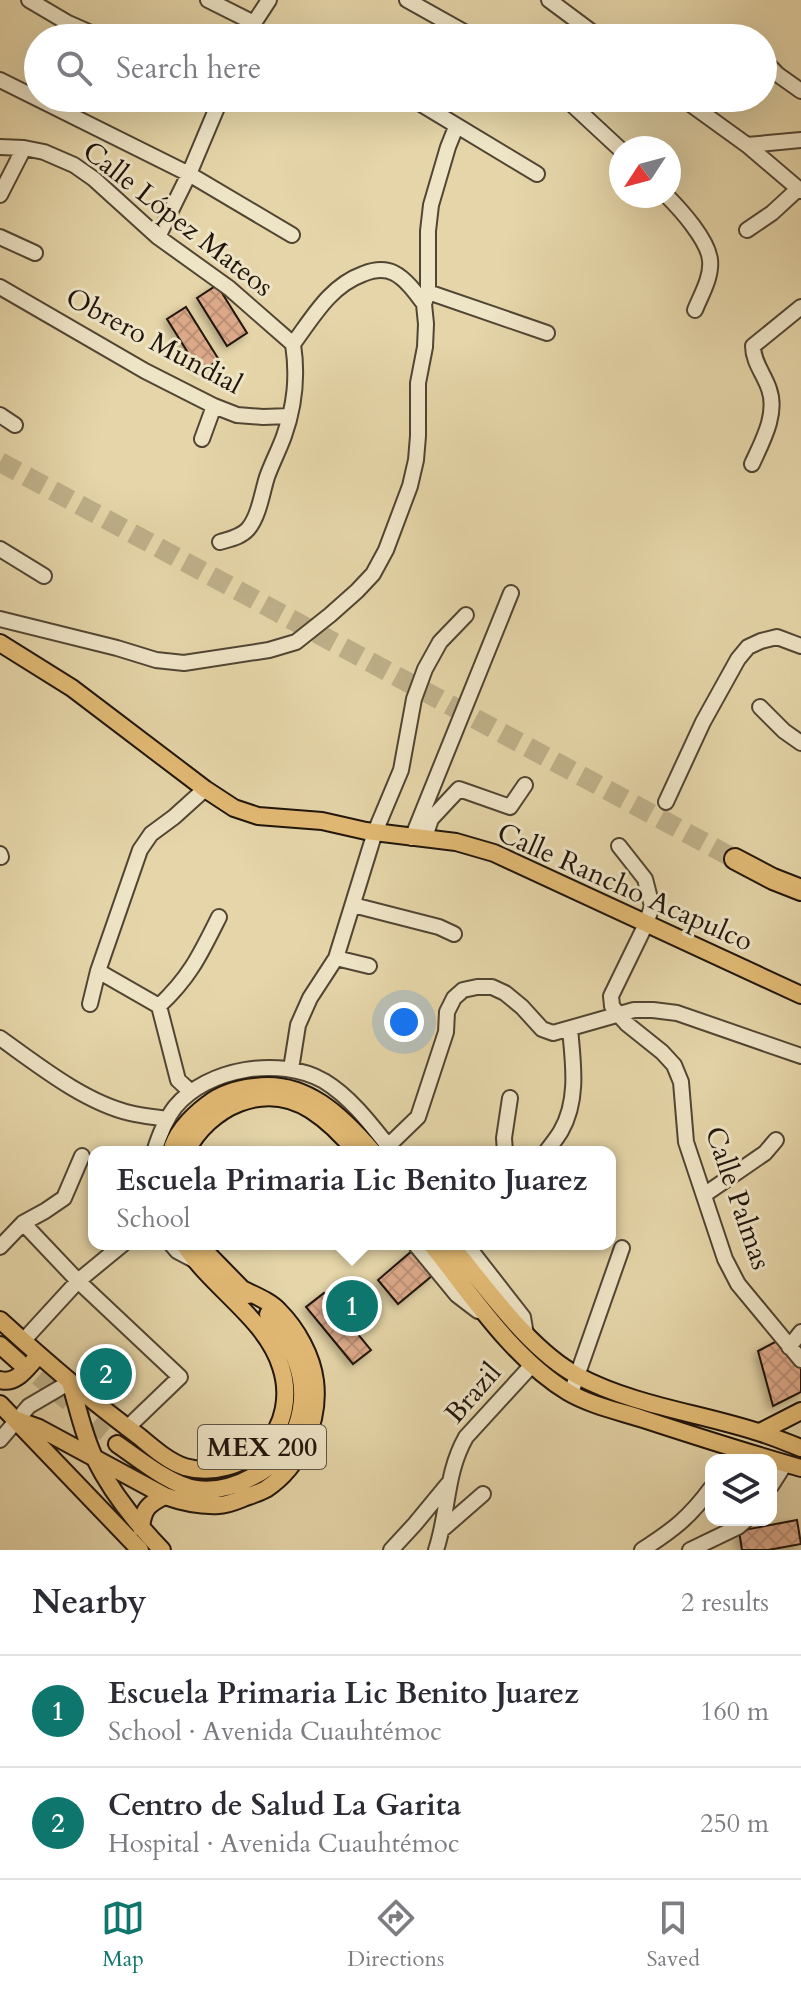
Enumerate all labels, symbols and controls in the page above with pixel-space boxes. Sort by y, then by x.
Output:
search box [24,24,777,112]
icon: search [52,46,96,90]
text: Search here [116,48,261,89]
street label: Calle López Mateos [75,133,281,305]
north arrow [609,136,681,208]
street label: Obrero Mundial [59,279,249,403]
street label: Calle Rancho Acapulco [491,813,759,961]
your location [384,1002,424,1042]
street label: Calle Palmas [696,1121,780,1275]
popup [88,1146,616,1250]
text: Escuela Primaria Lic Benito Juarez [117,1160,587,1201]
text: School [117,1201,190,1236]
pin: 1 [326,1276,378,1336]
pin: 2 [80,1344,132,1404]
street label: Brazil [436,1355,510,1431]
road number: MEX 200 [198,1425,326,1469]
map controls [705,1454,777,1526]
button: layers [705,1454,777,1526]
text: Nearby [32,1579,147,1625]
text: 2 results [681,1585,769,1620]
text: Escuela Primaria Lic Benito Juarez [108,1673,579,1714]
text: 1 [51,1694,65,1729]
text: 160 m [700,1694,769,1729]
text: School · Avenida Cuauhtémoc [108,1714,442,1749]
text: Centro de Salud La Garita [108,1785,461,1826]
text: 2 [51,1806,65,1841]
text: 250 m [700,1806,769,1841]
text: Hospital · Avenida Cuauhtémoc [108,1826,460,1861]
tab: Map [101,1896,145,1974]
tab: Directions [347,1896,444,1974]
tab: Saved [647,1896,700,1974]

